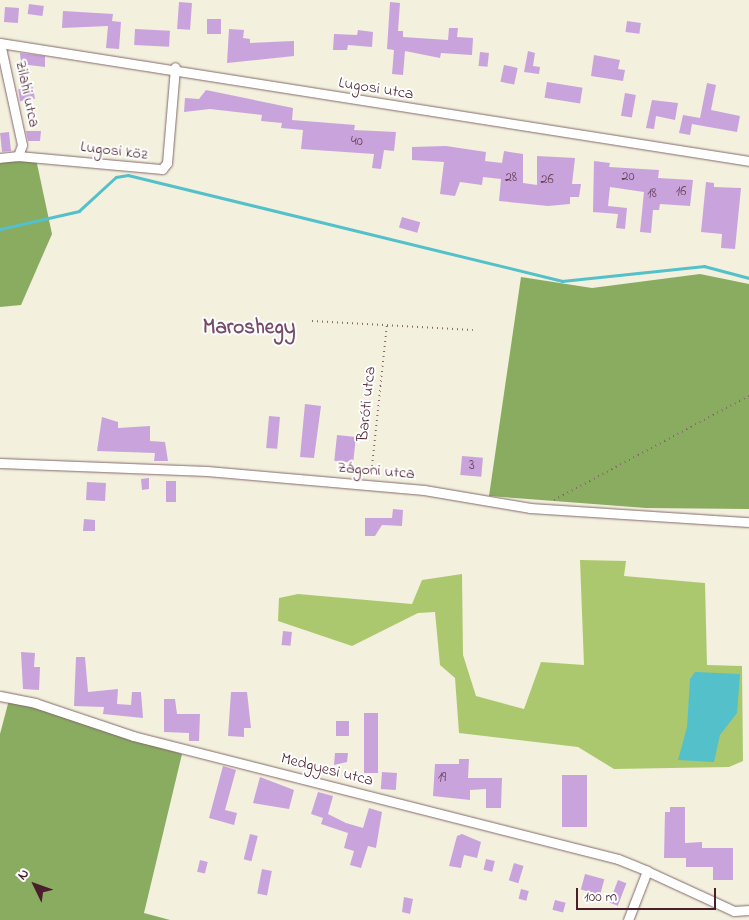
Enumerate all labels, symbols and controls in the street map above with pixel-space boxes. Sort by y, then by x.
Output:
street label: Zilahi utca [11,59,43,129]
street label: Lugosi utca [337,74,415,104]
house number: 40 [351,134,363,150]
street label: Lugosi köz [79,137,149,165]
house number: 20 [621,169,635,185]
house number: 28 [505,170,517,186]
house number: 26 [540,172,554,188]
house number: 16 [676,184,686,200]
house number: 18 [647,186,657,202]
district label: Maroshegy [203,315,295,341]
street label: Baróti utca [354,366,380,442]
street label: Zágoni utca [336,458,416,484]
house number: 3 [469,458,475,474]
street label: Medgyesi utca [279,749,375,791]
house number: 19 [438,770,446,786]
north arrow [10,860,60,910]
text: N [13,864,34,885]
scale bar [579,878,719,910]
text: 100 m [584,886,617,908]

